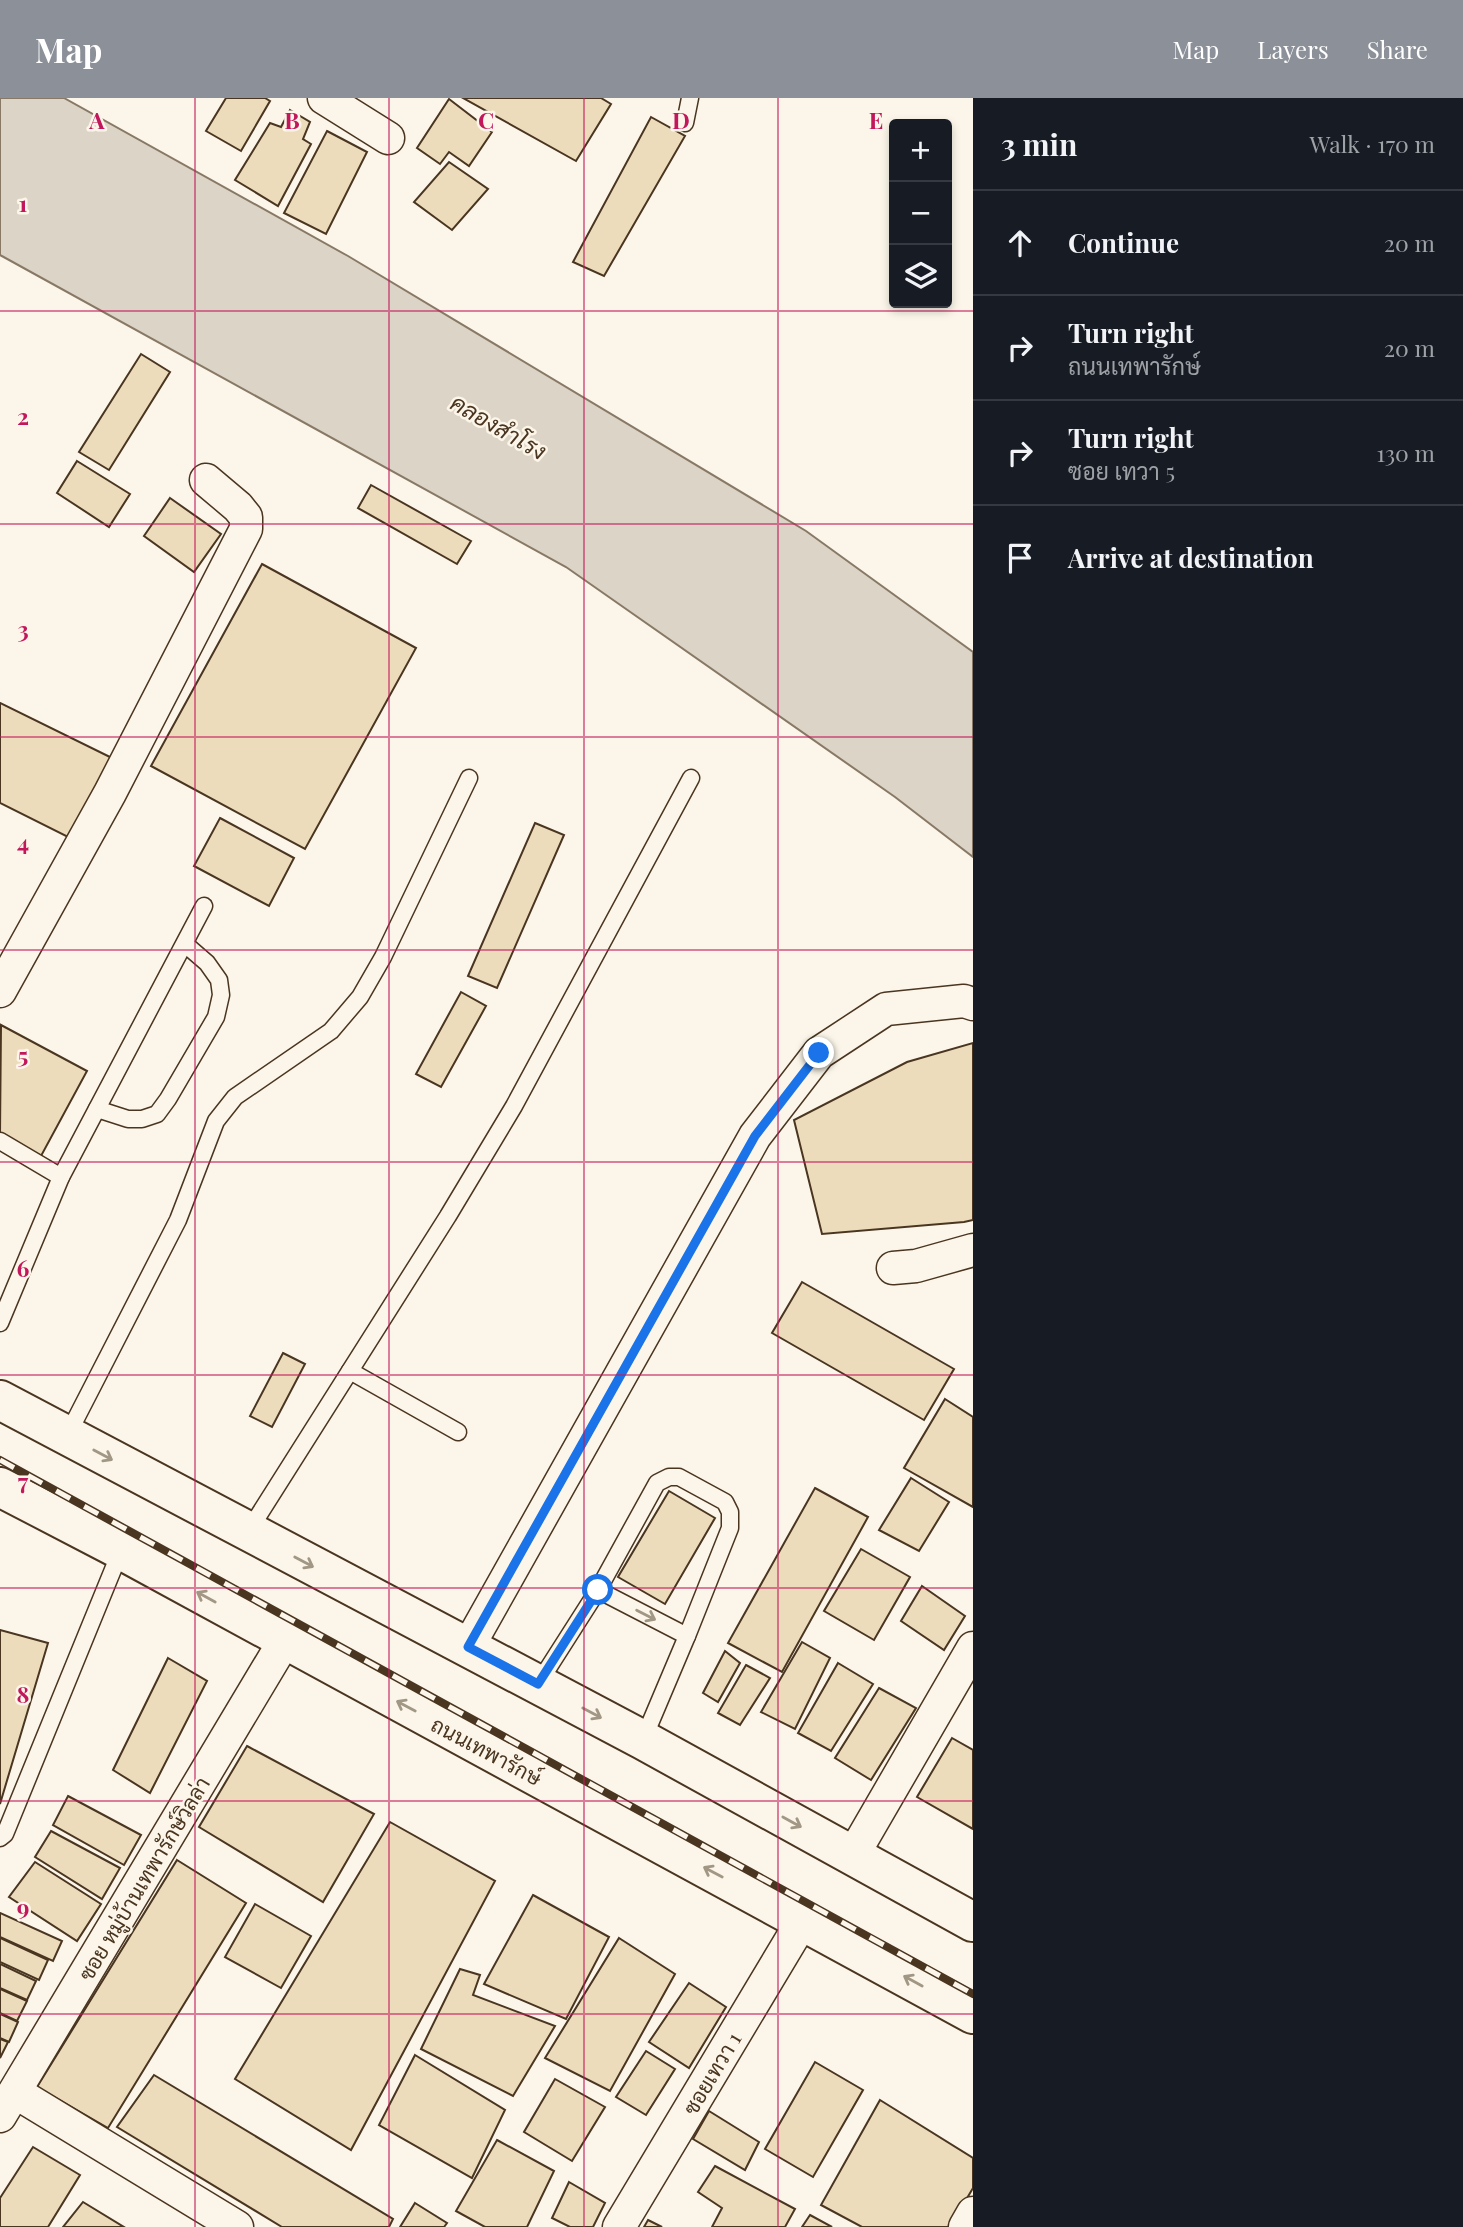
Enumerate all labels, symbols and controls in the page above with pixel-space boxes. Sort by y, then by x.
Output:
text: Map [35,27,102,71]
text: Map [1173,33,1219,65]
text: Layers [1257,33,1329,65]
text: Share [1367,33,1428,65]
text: A [88,104,105,135]
text: B [284,104,300,135]
text: C [478,104,494,135]
text: D [672,104,690,135]
text: E [869,104,883,135]
map controls [889,119,952,308]
button: + [889,119,952,182]
text: 3 min [1001,124,1077,164]
text: Walk · 170 m [1310,128,1435,159]
button: − [889,182,952,245]
text: 1 [19,187,28,218]
icon: ahead [1001,224,1039,262]
text: Continue [1068,225,1179,260]
text: 20 m [1384,227,1435,258]
button: layers [889,245,952,308]
text: Turn right [1068,315,1194,350]
icon: right [1001,329,1039,367]
text: 20 m [1384,332,1435,363]
text: ถนนเทพารักษ์ [1068,350,1201,381]
water label: คลองสำโรง [445,386,553,466]
text: 2 [17,400,29,431]
text: Turn right [1068,420,1194,455]
icon: right [1001,434,1039,472]
text: 130 m [1377,437,1435,468]
text: ซอย เทวา 5 [1068,455,1175,486]
icon: arrive [1001,539,1039,577]
text: Arrive at destination [1068,540,1314,575]
text: 3 [17,613,29,644]
text: 4 [17,826,29,857]
route end [803,1037,834,1068]
text: 5 [18,1039,28,1070]
text: 6 [17,1252,30,1283]
one-way arrow [92,1449,113,1462]
text: 7 [18,1465,29,1496]
one-way arrow [293,1556,314,1569]
route start [582,1574,613,1605]
one-way arrow [196,1590,217,1603]
one-way arrow [635,1608,656,1622]
text: 8 [17,1678,29,1709]
one-way arrow [396,1698,416,1712]
one-way arrow [582,1706,602,1720]
street label: ถนนเทพารักษ์ [427,1709,548,1791]
street label: ซอย หมู่บ้านเทพารักษ์วิลล่า [71,1771,218,1987]
one-way arrow [781,1816,802,1829]
one-way arrow [704,1865,724,1879]
text: 9 [17,1891,29,1922]
one-way arrow [903,1974,924,1987]
street label: ซอยเทวา 1 [675,2026,747,2119]

